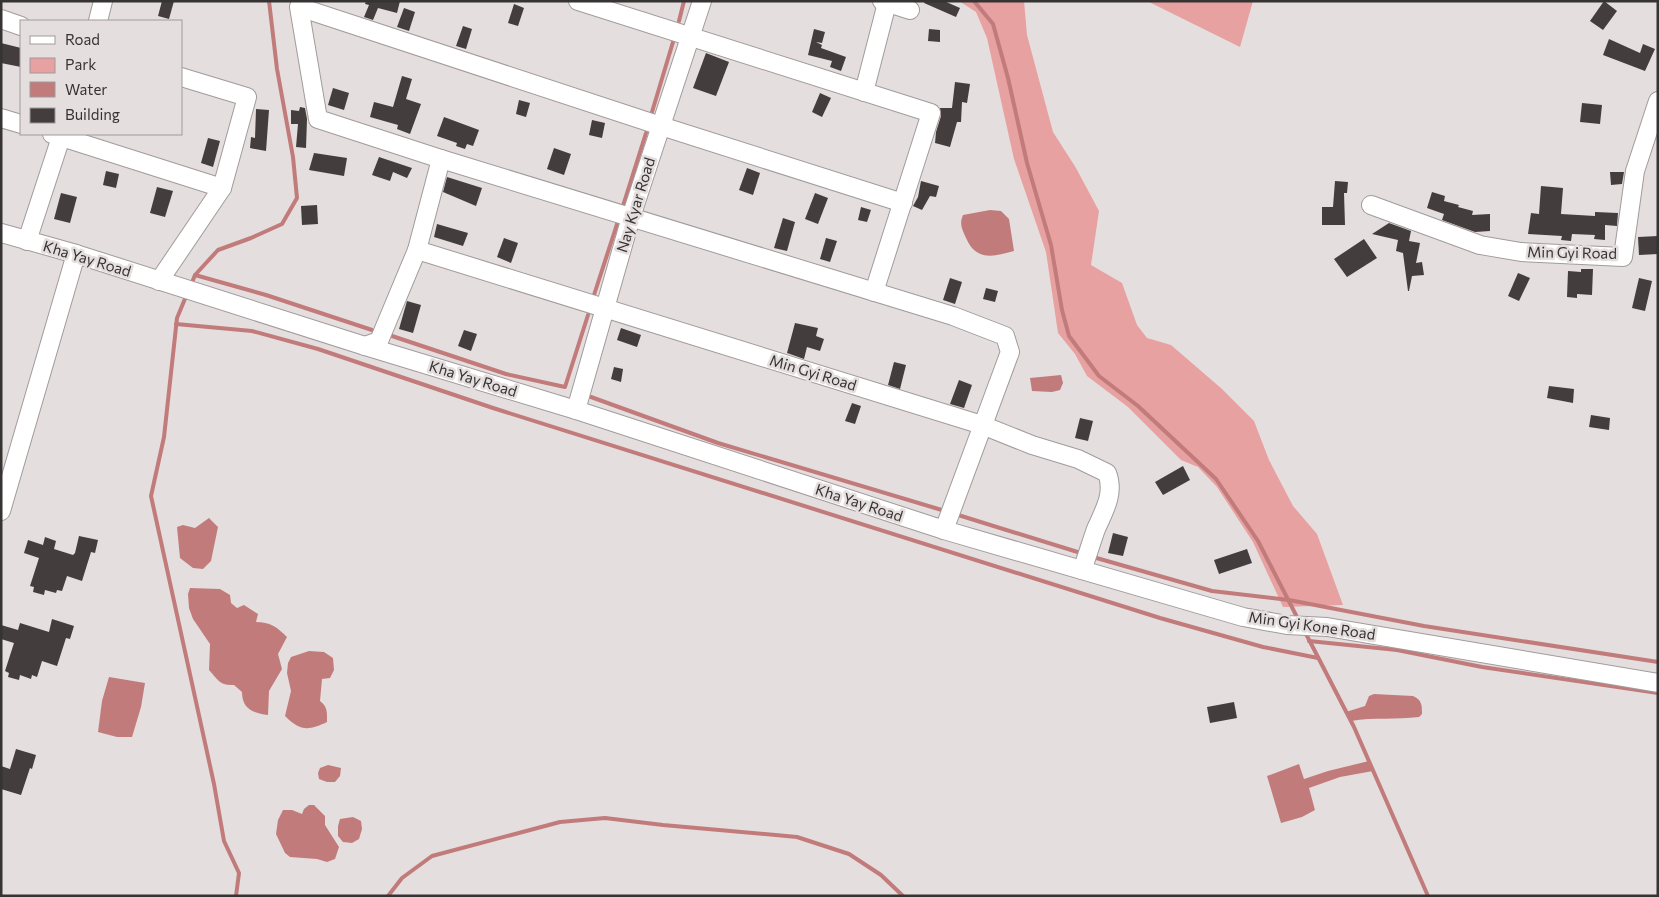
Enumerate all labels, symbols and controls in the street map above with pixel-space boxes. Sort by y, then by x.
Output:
legend [20,20,182,135]
text: Road [65,30,100,48]
text: Park [65,55,96,73]
text: Water [65,80,107,98]
text: Building [65,105,120,123]
street label: Nay Kyar Road [612,155,658,254]
street label: Kha Yay Road [41,236,133,280]
street label: Min Gyi Road [1527,242,1617,262]
street label: Min Gyi Road [768,350,859,394]
street label: Kha Yay Road [427,356,519,400]
street label: Kha Yay Road [813,479,905,525]
street label: Min Gyi Kone Road [1248,607,1377,643]

